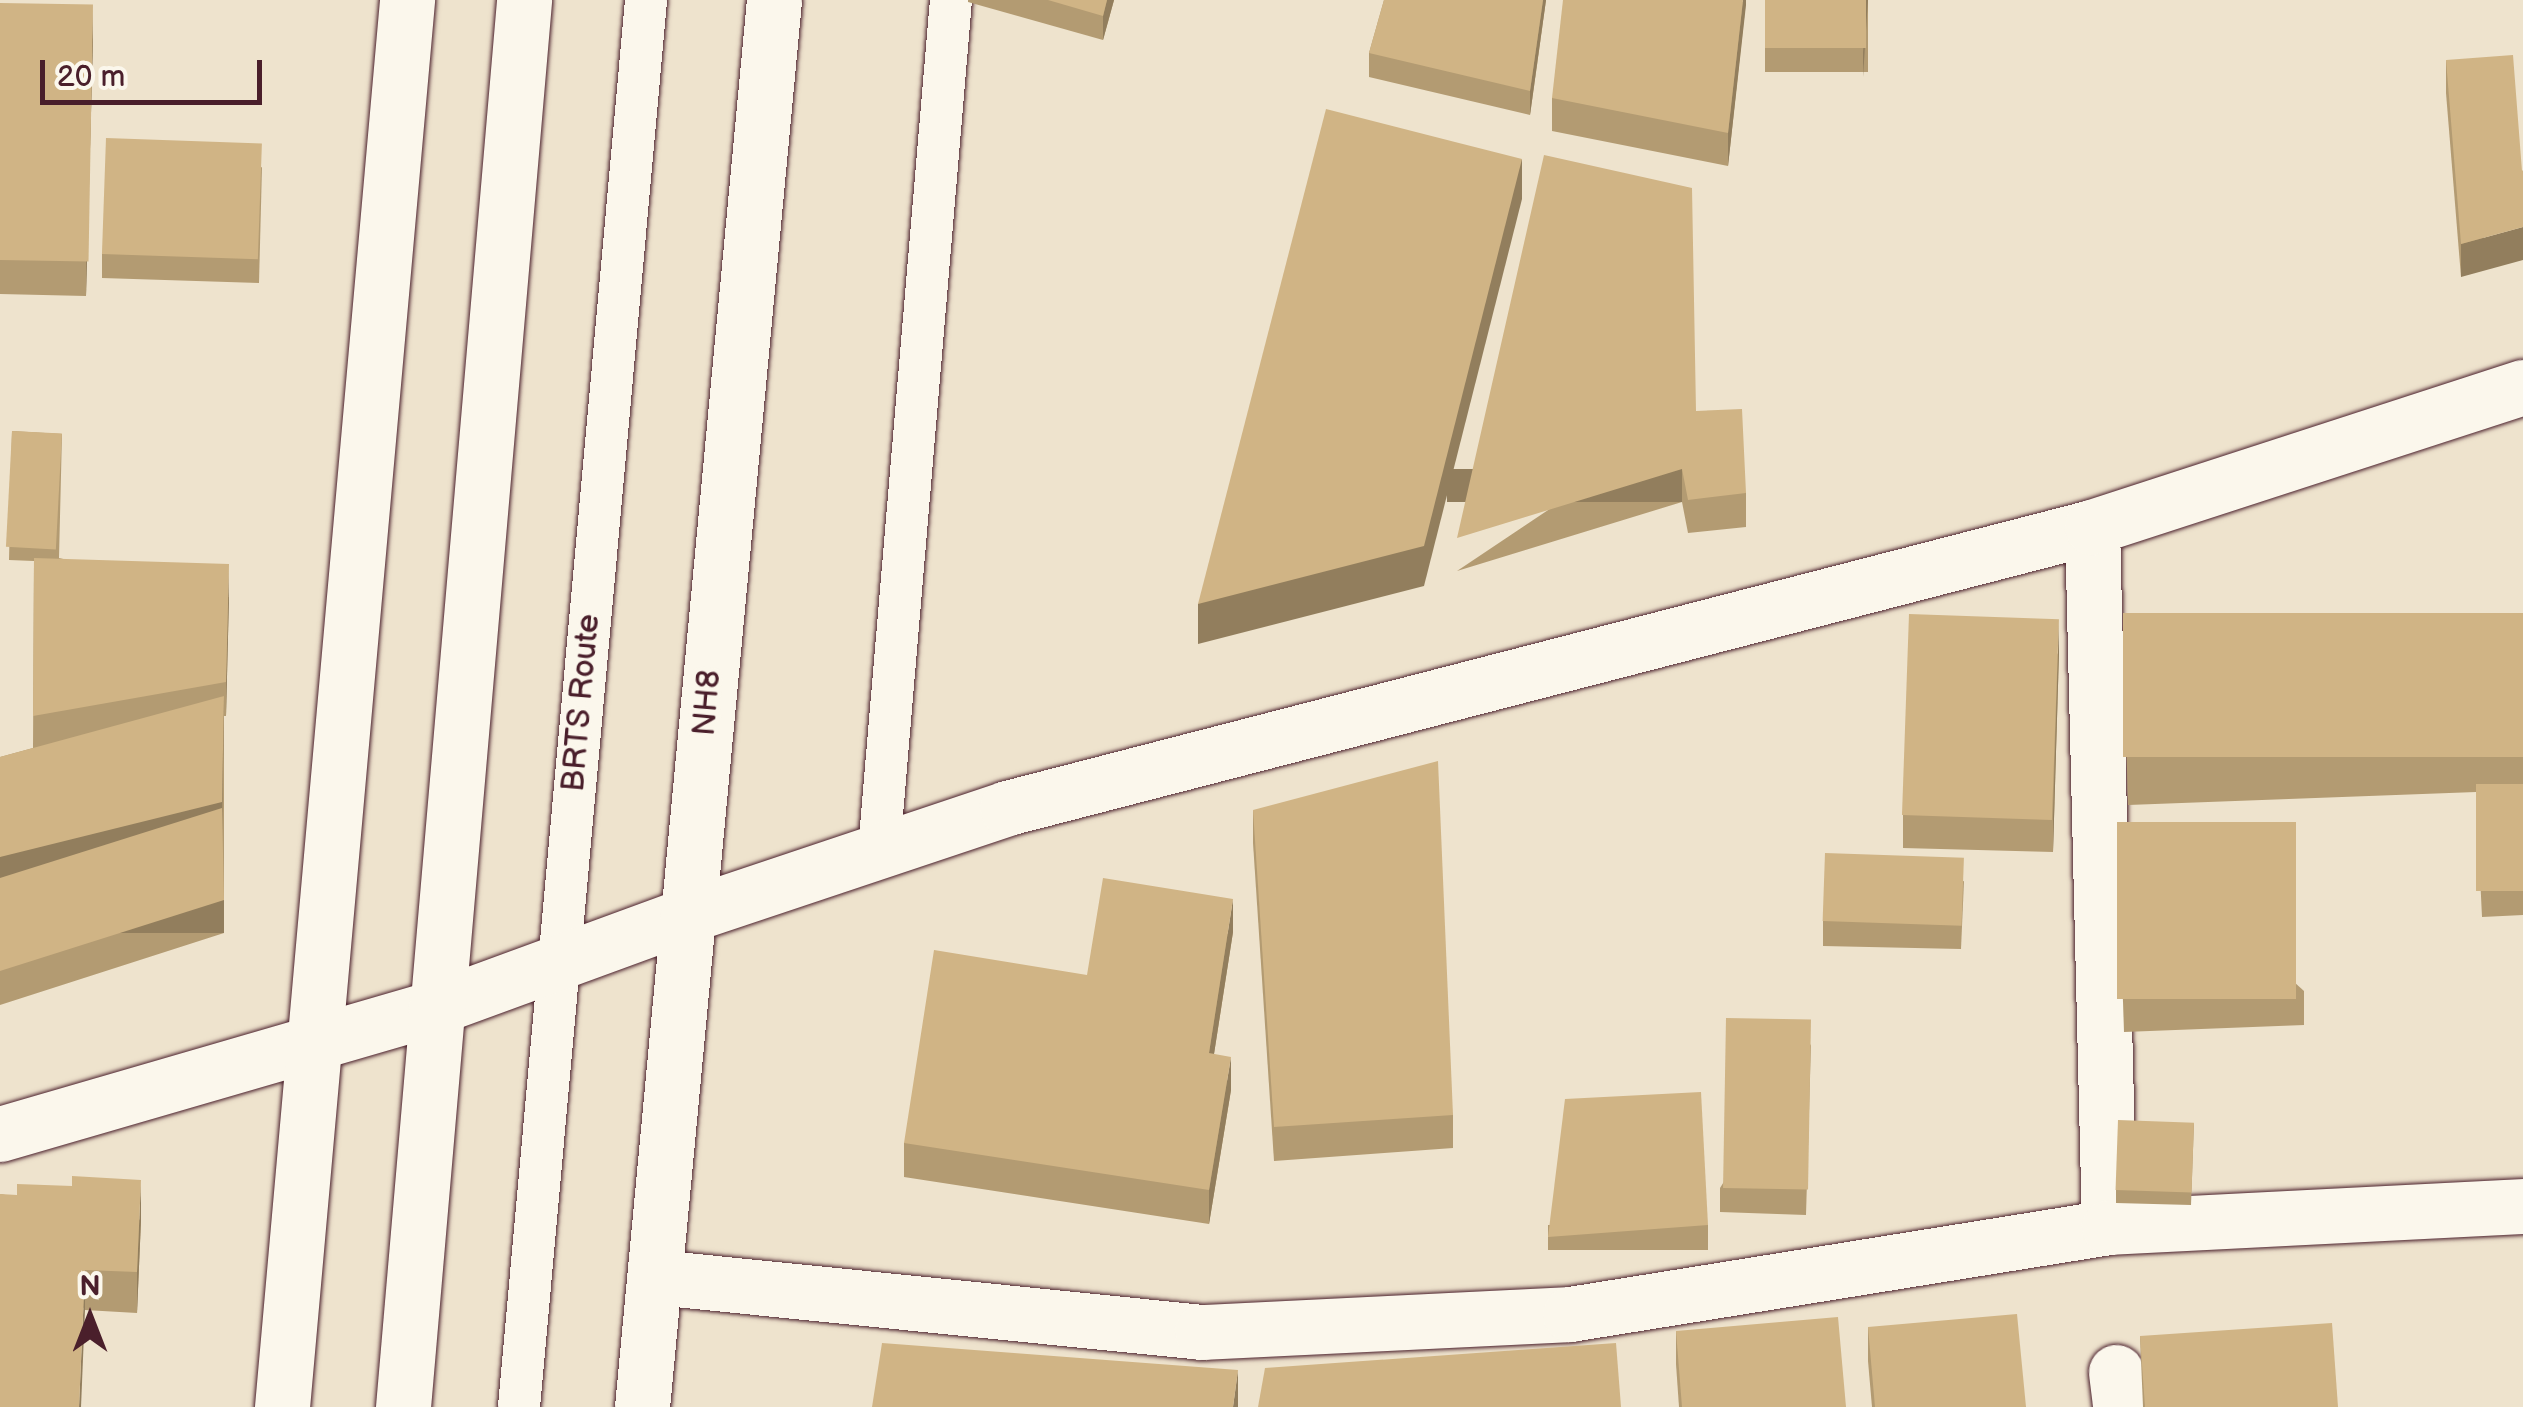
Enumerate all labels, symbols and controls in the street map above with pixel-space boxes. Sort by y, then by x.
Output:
scale bar [45,40,268,102]
text: 20 m [57,59,125,95]
street label: BRTS Route [555,613,609,793]
street label: NH8 [686,668,730,738]
north arrow [40,1267,140,1367]
text: N [79,1270,101,1303]

